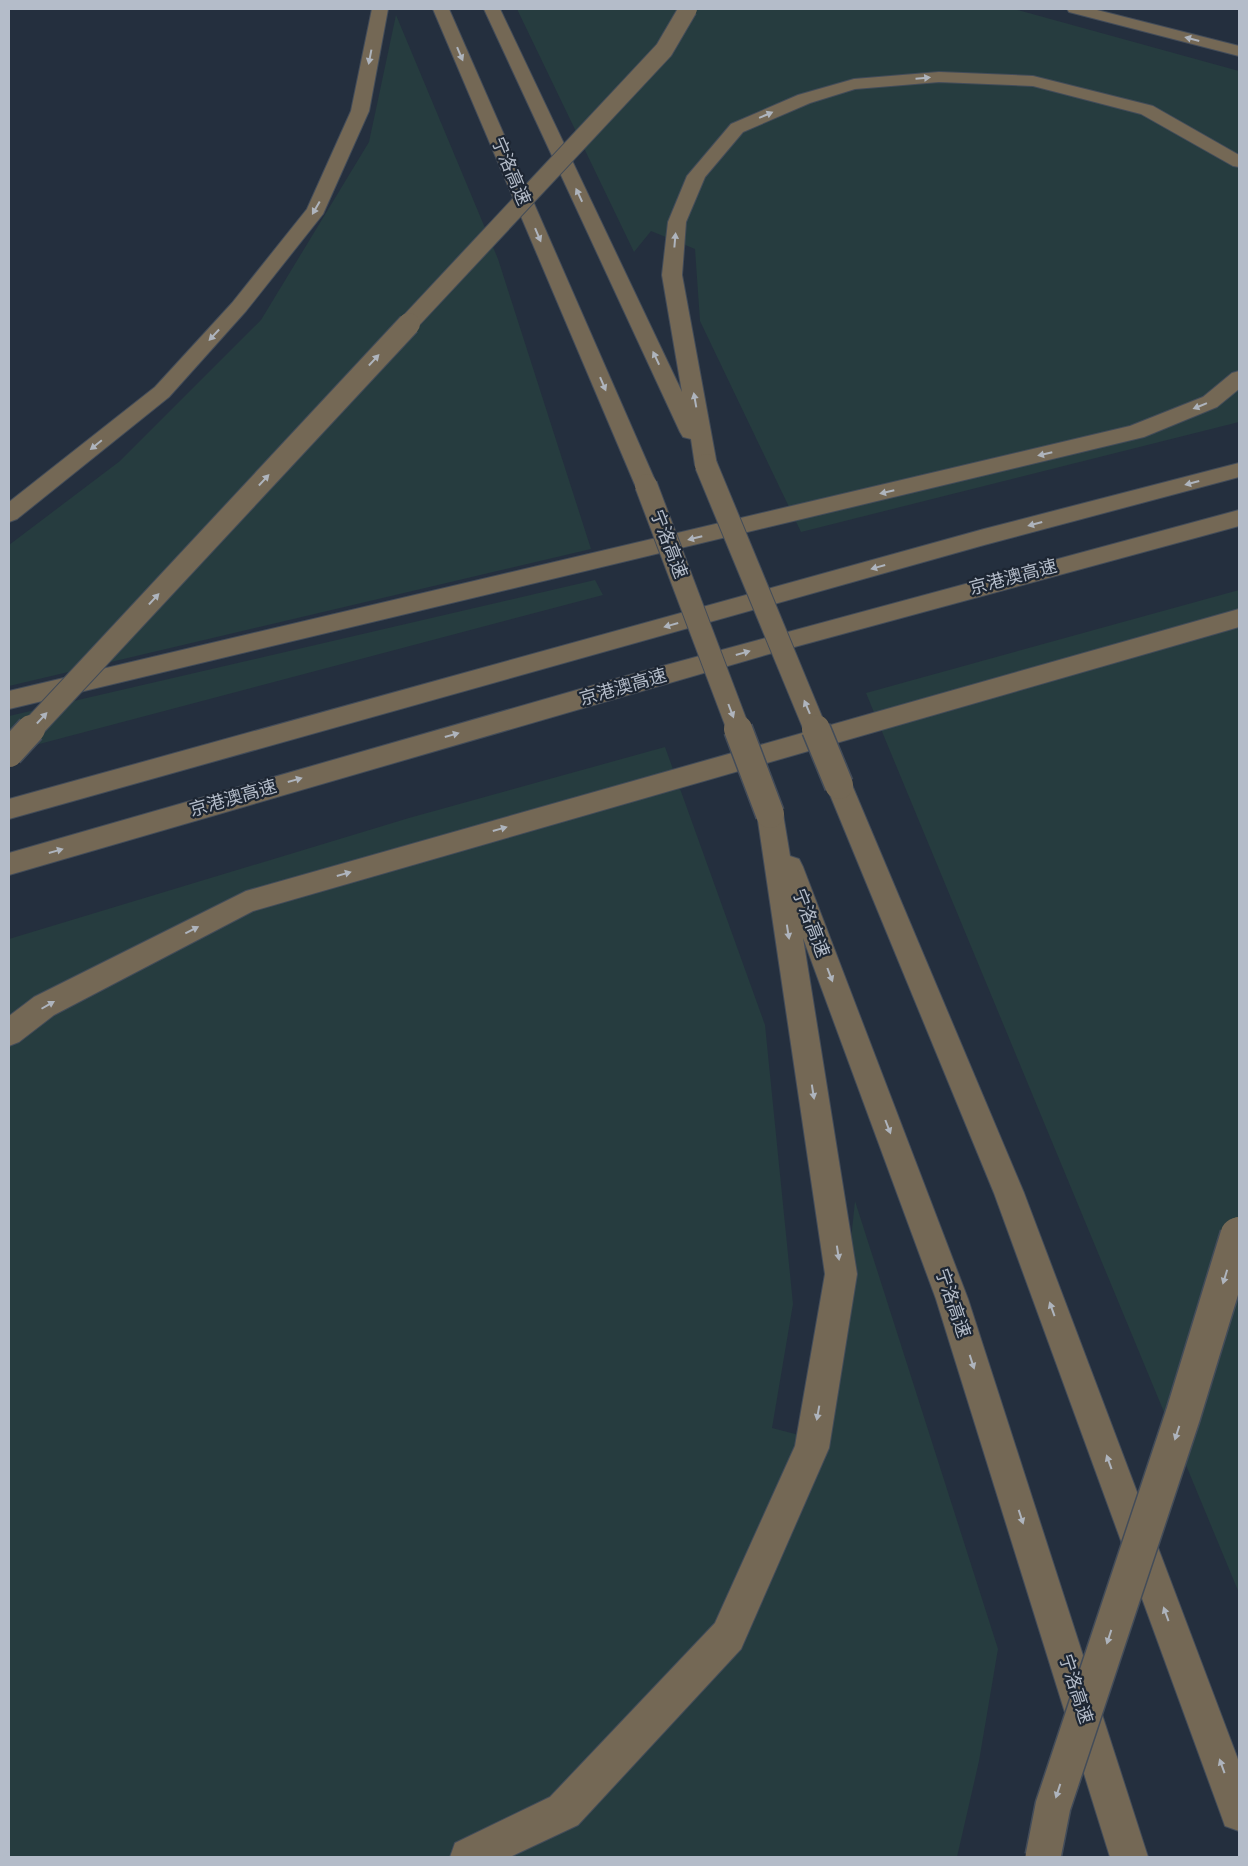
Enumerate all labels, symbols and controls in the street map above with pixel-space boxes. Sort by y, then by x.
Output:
one-way arrow [1185,35,1200,43]
one-way arrow [457,46,465,61]
one-way arrow [366,49,374,65]
one-way arrow [915,74,931,82]
one-way arrow [759,111,773,119]
street label: 宁洛高速 [487,134,535,208]
one-way arrow [575,188,583,202]
one-way arrow [311,202,320,215]
one-way arrow [535,228,543,242]
one-way arrow [672,231,680,247]
one-way arrow [208,328,220,340]
one-way arrow [651,351,659,365]
one-way arrow [368,355,380,367]
one-way arrow [599,377,607,391]
one-way arrow [690,392,698,408]
one-way arrow [1192,402,1207,410]
one-way arrow [89,440,102,451]
one-way arrow [1038,450,1053,458]
one-way arrow [258,474,270,486]
one-way arrow [1185,479,1200,487]
one-way arrow [880,488,895,496]
street label: 宁洛高速 [646,506,692,582]
one-way arrow [1027,520,1042,528]
one-way arrow [688,534,703,542]
street label: 京港澳高速 [967,555,1059,599]
one-way arrow [871,563,886,571]
one-way arrow [148,594,160,606]
one-way arrow [664,622,679,630]
one-way arrow [735,648,750,656]
street label: 京港澳高速 [577,664,669,710]
one-way arrow [803,699,811,714]
one-way arrow [728,703,735,718]
one-way arrow [36,712,48,724]
one-way arrow [444,731,459,739]
street label: 京港澳高速 [187,775,279,821]
one-way arrow [288,775,303,783]
one-way arrow [493,825,508,833]
one-way arrow [48,846,63,854]
one-way arrow [336,870,352,878]
street label: 宁洛高速 [788,885,834,961]
one-way arrow [784,924,792,940]
one-way arrow [185,926,199,934]
one-way arrow [827,967,834,982]
one-way arrow [42,1000,55,1009]
one-way arrow [809,1085,817,1101]
one-way arrow [884,1119,892,1134]
one-way arrow [834,1245,842,1261]
street label: 宁洛高速 [931,1265,975,1341]
one-way arrow [1221,1270,1229,1285]
one-way arrow [1048,1302,1055,1317]
one-way arrow [969,1354,977,1369]
one-way arrow [813,1405,821,1421]
one-way arrow [1173,1425,1181,1440]
one-way arrow [1105,1454,1113,1469]
one-way arrow [1018,1509,1026,1524]
one-way arrow [1161,1607,1169,1621]
one-way arrow [1105,1629,1113,1644]
street label: 宁洛高速 [1054,1651,1098,1727]
one-way arrow [1218,1759,1225,1774]
one-way arrow [1054,1783,1061,1798]

